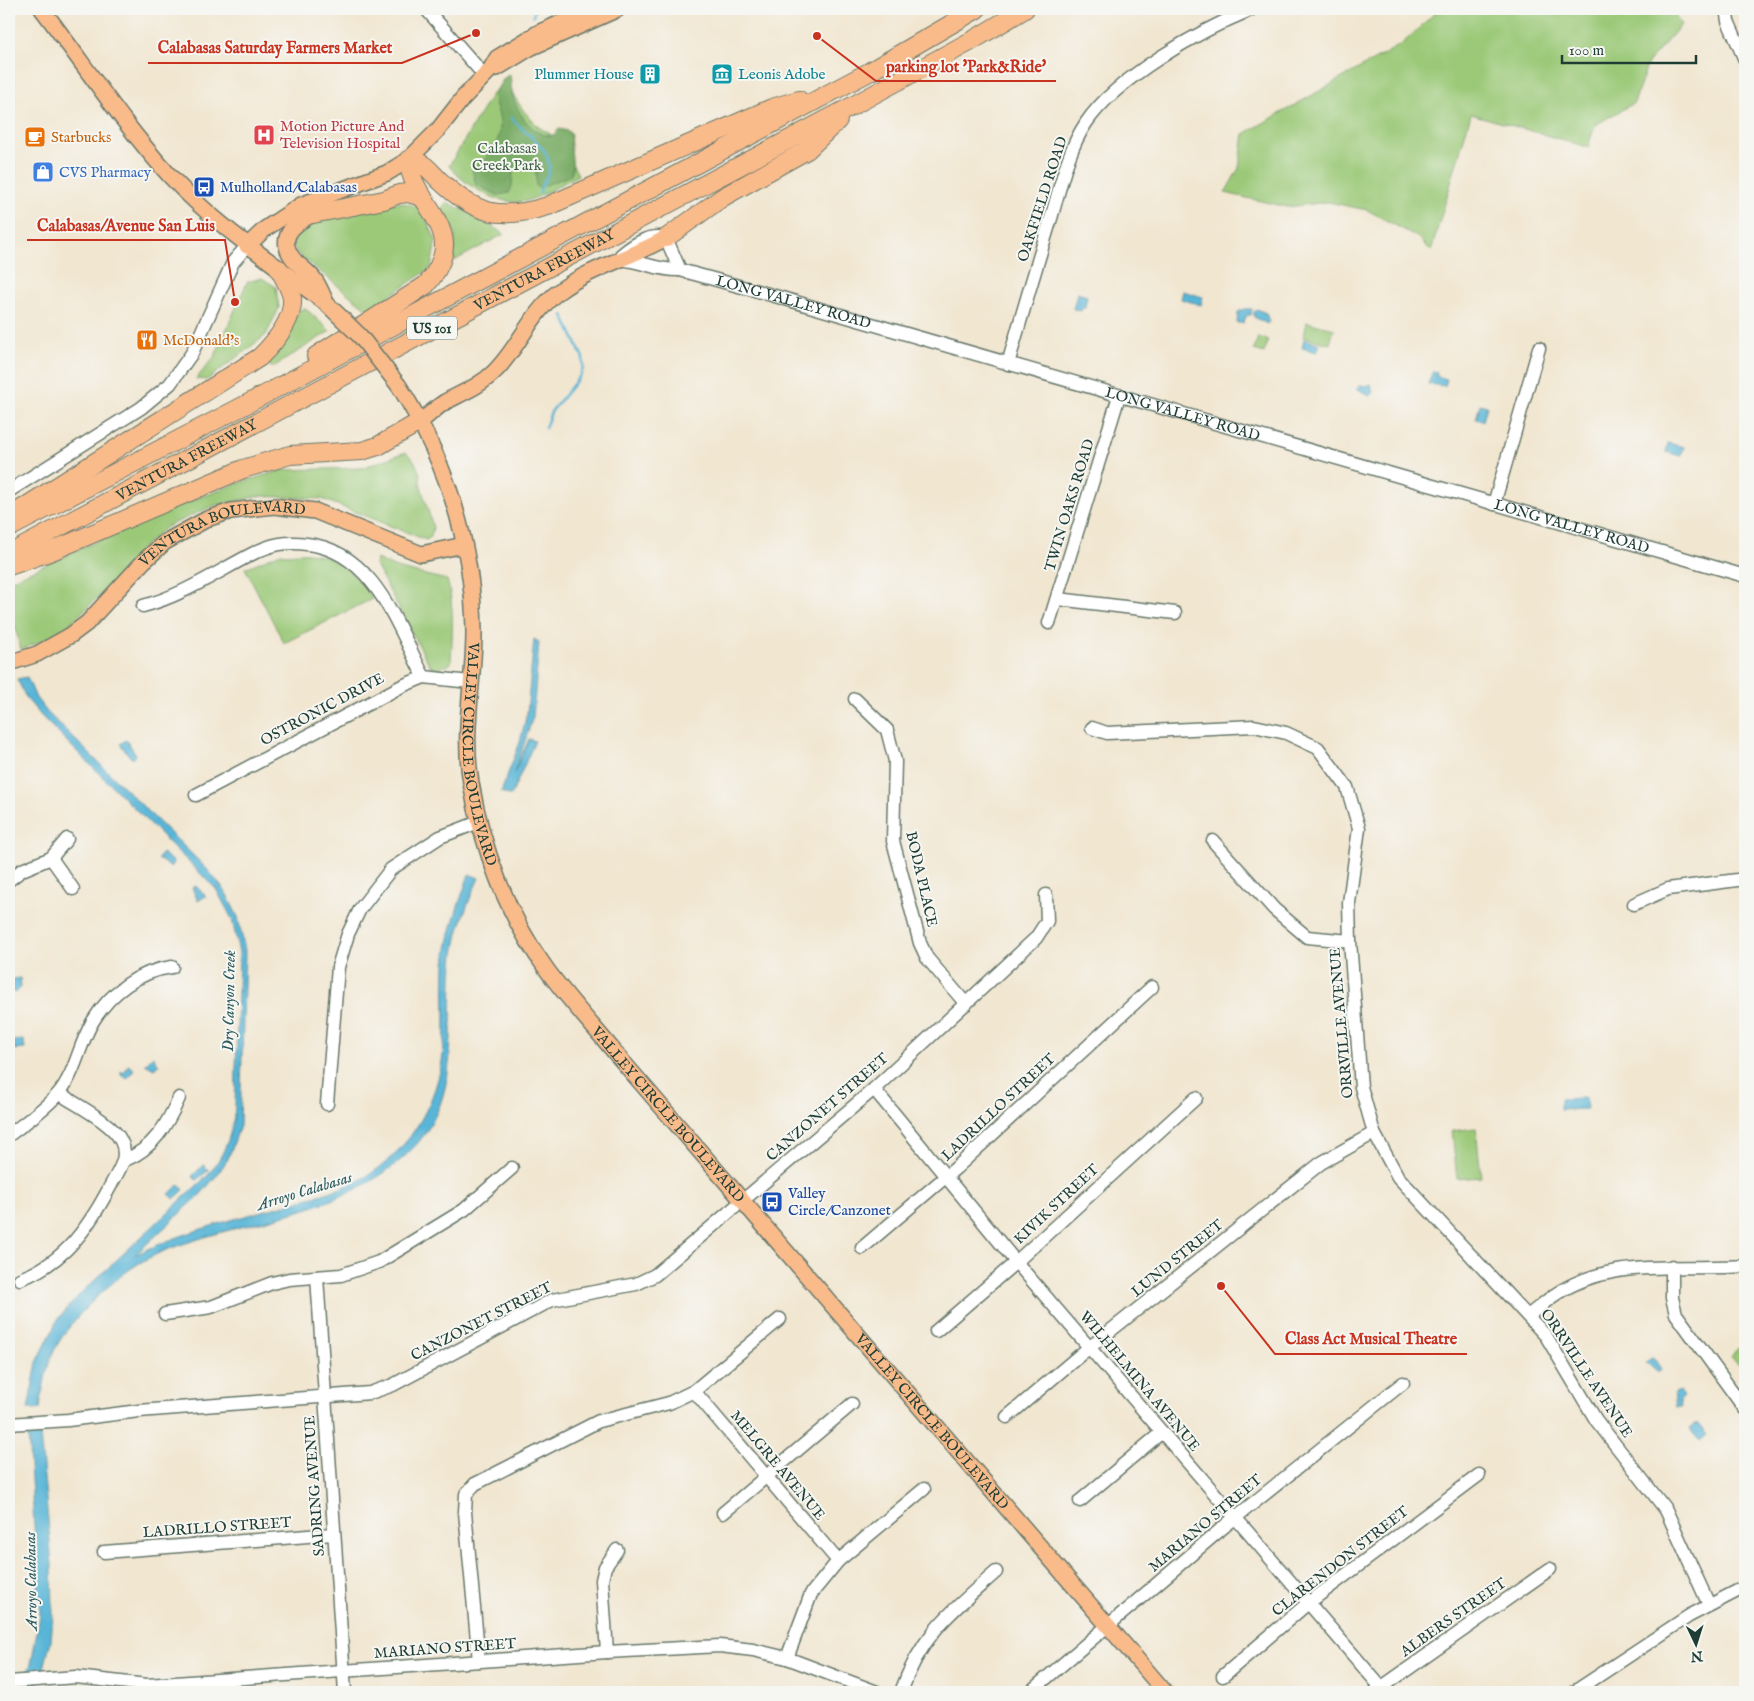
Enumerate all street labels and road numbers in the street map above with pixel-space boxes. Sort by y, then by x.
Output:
street label: OAKFIELD ROAD [1013,134,1072,264]
street label: VENTURA FREEWAY [470,225,619,316]
street label: LONG VALLEY ROAD [714,271,873,333]
road number: US 101 [407,316,457,339]
street label: LONG VALLEY ROAD [1103,383,1262,446]
street label: VENTURA FREEWAY [112,415,261,506]
street label: TWIN OAKS ROAD [1040,437,1099,574]
street label: LONG VALLEY ROAD [1492,495,1651,558]
street label: VENTURA BOULEVARD [134,497,307,572]
street label: VALLEY CIRCLE BOULEVARD [458,641,501,869]
street label: OSTRONIC DRIVE [257,669,387,750]
street label: BODA PLACE [901,829,942,929]
street label: ORRVILLE AVENUE [1325,947,1358,1099]
street label: VALLEY CIRCLE BOULEVARD [586,1022,749,1207]
street label: CANZONET STREET [762,1049,892,1166]
street label: LADRILLO STREET [937,1050,1059,1165]
street label: KIVIK STREET [1010,1160,1103,1249]
street label: LUND STREET [1127,1215,1227,1301]
street label: CANZONET STREET [408,1278,555,1365]
street label: ORRVILLE AVENUE [1536,1305,1637,1441]
street label: WILHELMINA AVENUE [1075,1307,1204,1456]
street label: VALLEY CIRCLE BOULEVARD [850,1329,1013,1514]
street label: MELGRE AVENUE [726,1406,829,1524]
street label: SADRING AVENUE [300,1415,329,1557]
street label: MARIANO STREET [1145,1470,1266,1576]
street label: CLARENDON STREET [1268,1502,1413,1621]
street label: LADRILLO STREET [142,1513,292,1542]
street label: ALBERS STREET [1396,1574,1510,1662]
street label: MARIANO STREET [373,1634,517,1663]

